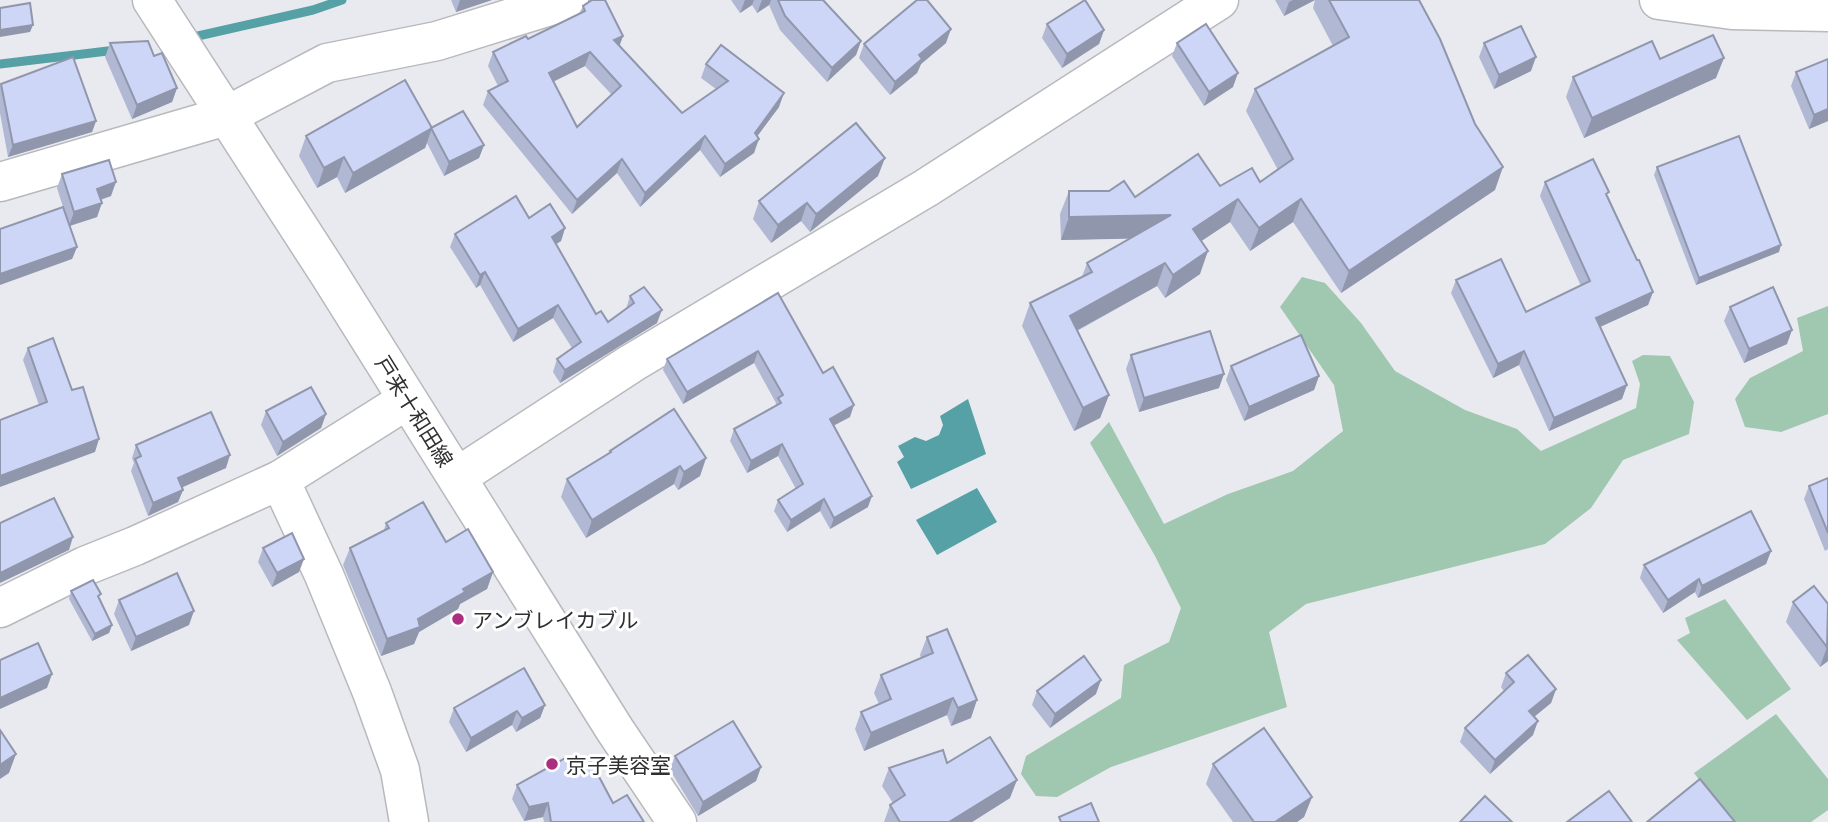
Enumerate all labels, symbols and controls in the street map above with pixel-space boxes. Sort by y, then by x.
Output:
street label: 戸来十和田線 [371,351,459,471]
place label: アンブレイカブル [472,607,639,632]
marker: アンブレイカブル [450,611,466,627]
place label: 京子美容室 [566,752,671,777]
marker: 京子美容室 [544,756,560,772]

